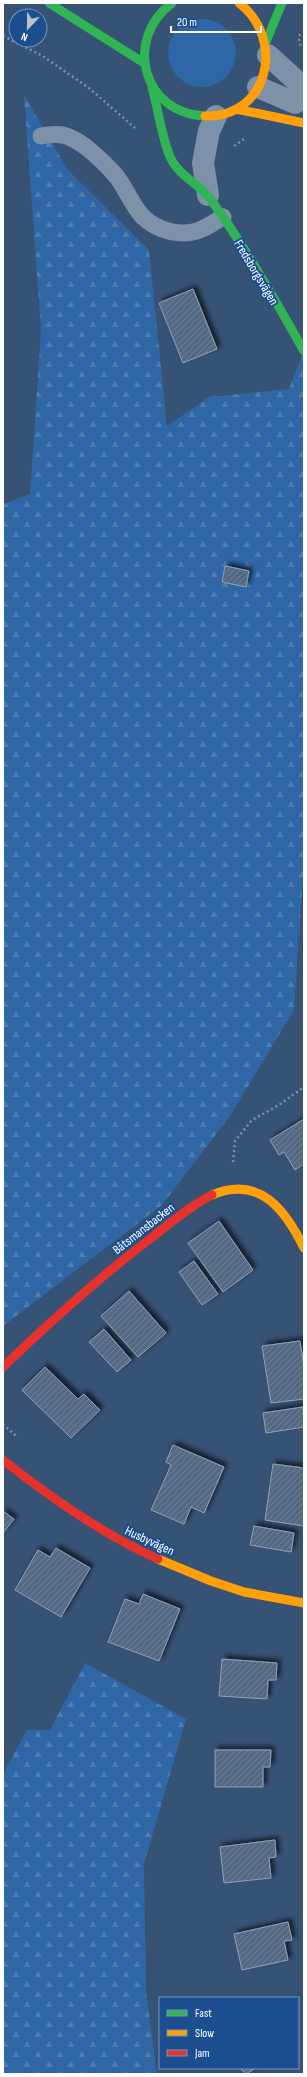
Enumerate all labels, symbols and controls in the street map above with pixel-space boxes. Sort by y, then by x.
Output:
north arrow [8,8,48,48]
scale bar [171,8,261,34]
text: 20 m [177,15,197,30]
text: N [19,30,30,44]
street label: Fredsborgsvägen [230,237,282,308]
street label: Båtsmansbacken [109,1200,178,1258]
street label: Husbyvägen [122,1523,177,1559]
legend [159,1997,299,2069]
text: Fast [195,2006,212,2021]
text: Slow [195,2026,214,2041]
text: Jam [194,2046,210,2061]

